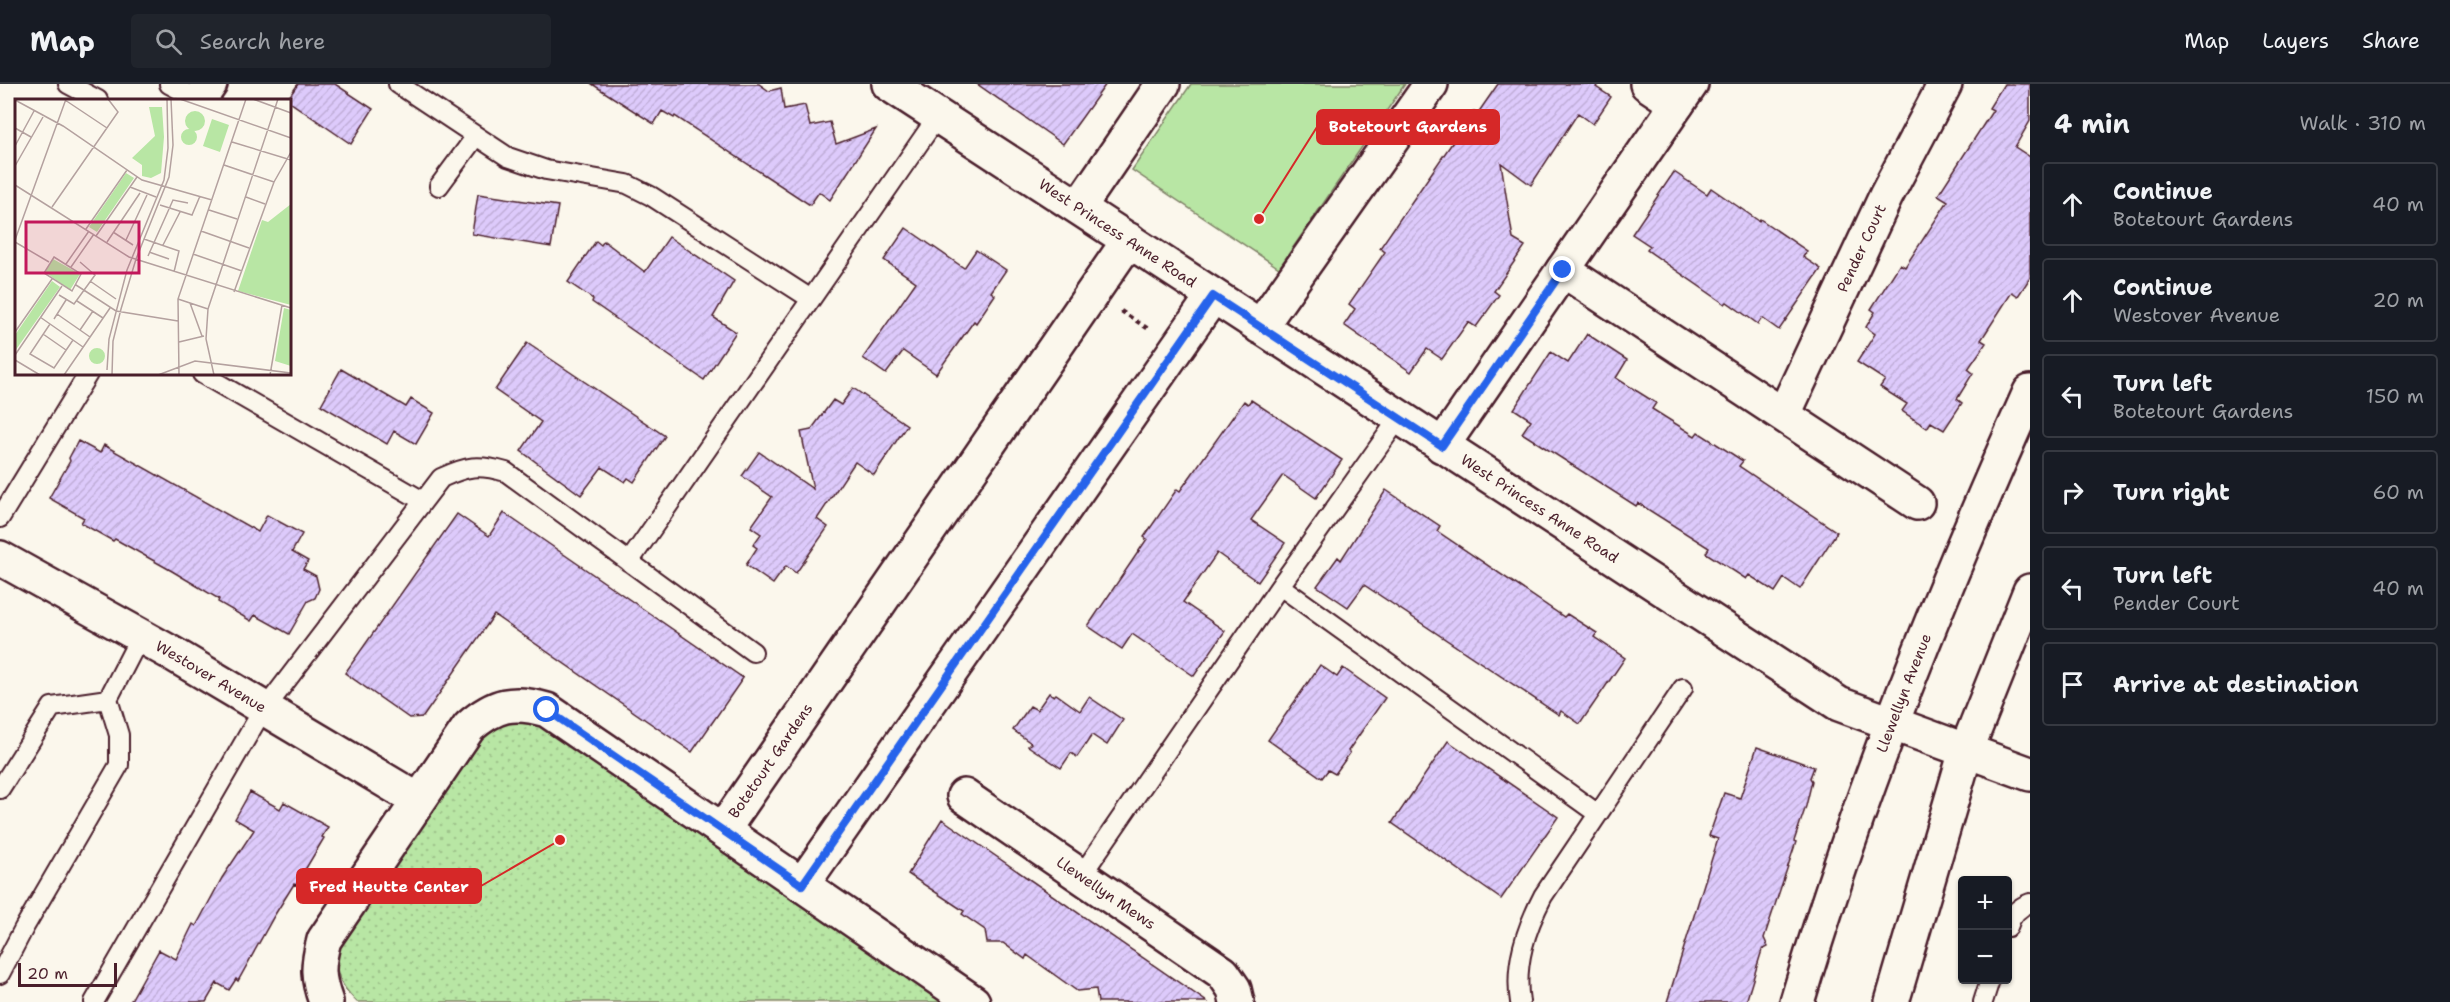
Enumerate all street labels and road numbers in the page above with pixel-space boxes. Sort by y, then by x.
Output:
street label: West Princess Anne Road [1035,174,1201,292]
street label: Pender Court [1832,201,1891,296]
street label: West Princess Anne Road [1457,450,1623,568]
street label: Llewellyn Avenue [1872,630,1936,755]
street label: Westover Avenue [152,636,270,717]
street label: Botetourt Gardens [724,699,817,822]
street label: Llewellyn Mews [1052,852,1160,934]

